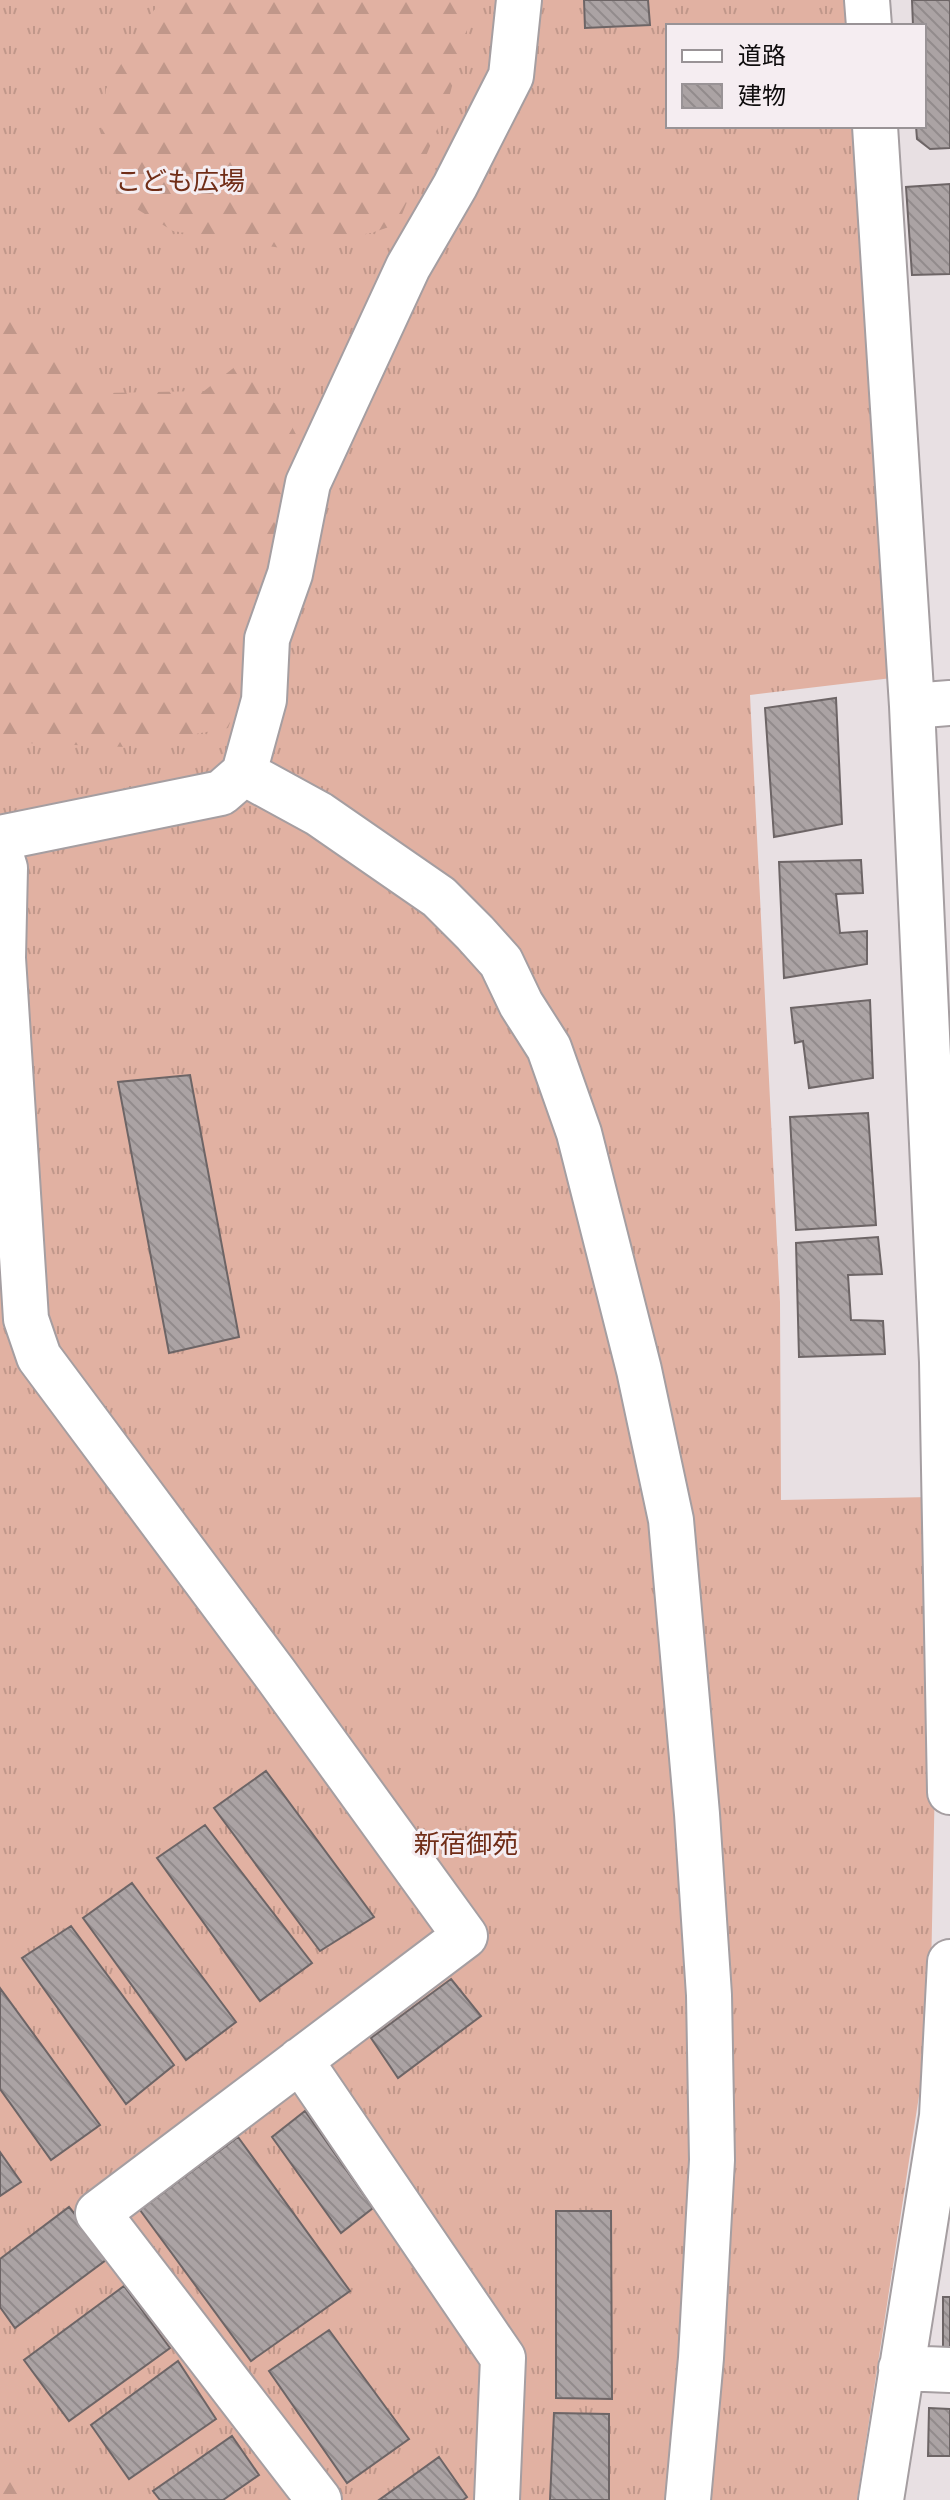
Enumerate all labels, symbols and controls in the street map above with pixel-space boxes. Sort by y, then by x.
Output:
legend [666,24,926,128]
text: 道路 [738,39,786,72]
text: 建物 [738,79,786,112]
park label: こども広場 [115,163,245,199]
park label: 新宿御苑 [414,1826,518,1862]

